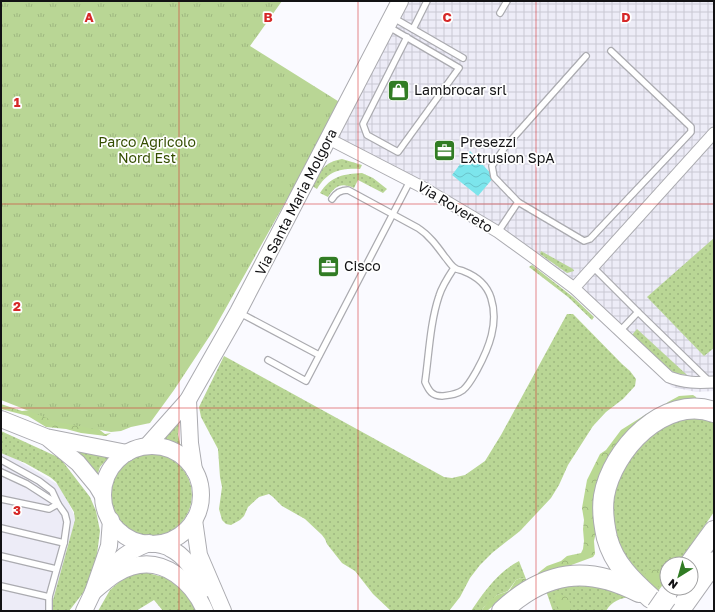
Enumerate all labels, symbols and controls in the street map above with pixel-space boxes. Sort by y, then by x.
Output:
text: A [84,9,94,25]
text: B [263,9,273,25]
text: C [442,9,452,25]
text: D [621,9,631,25]
shop icon: Lambrocar srl [386,77,412,103]
place label: Lambrocar srl [414,81,507,98]
text: 1 [14,94,21,110]
street label: Via Santa Maria Molgora [251,126,340,278]
park label: Parco Agricolo Nord Est [98,133,196,166]
place label: Presezzi Extrusion SpA [460,133,555,166]
office icon: Presezzi Extrusion SpA [431,137,457,163]
street label: Via Rovereto [414,177,496,236]
office icon: Cisco [315,253,341,279]
place label: Cisco [344,257,381,274]
text: 2 [13,298,21,314]
text: 3 [13,502,21,518]
north arrow [659,556,699,596]
text: N [665,577,680,592]

